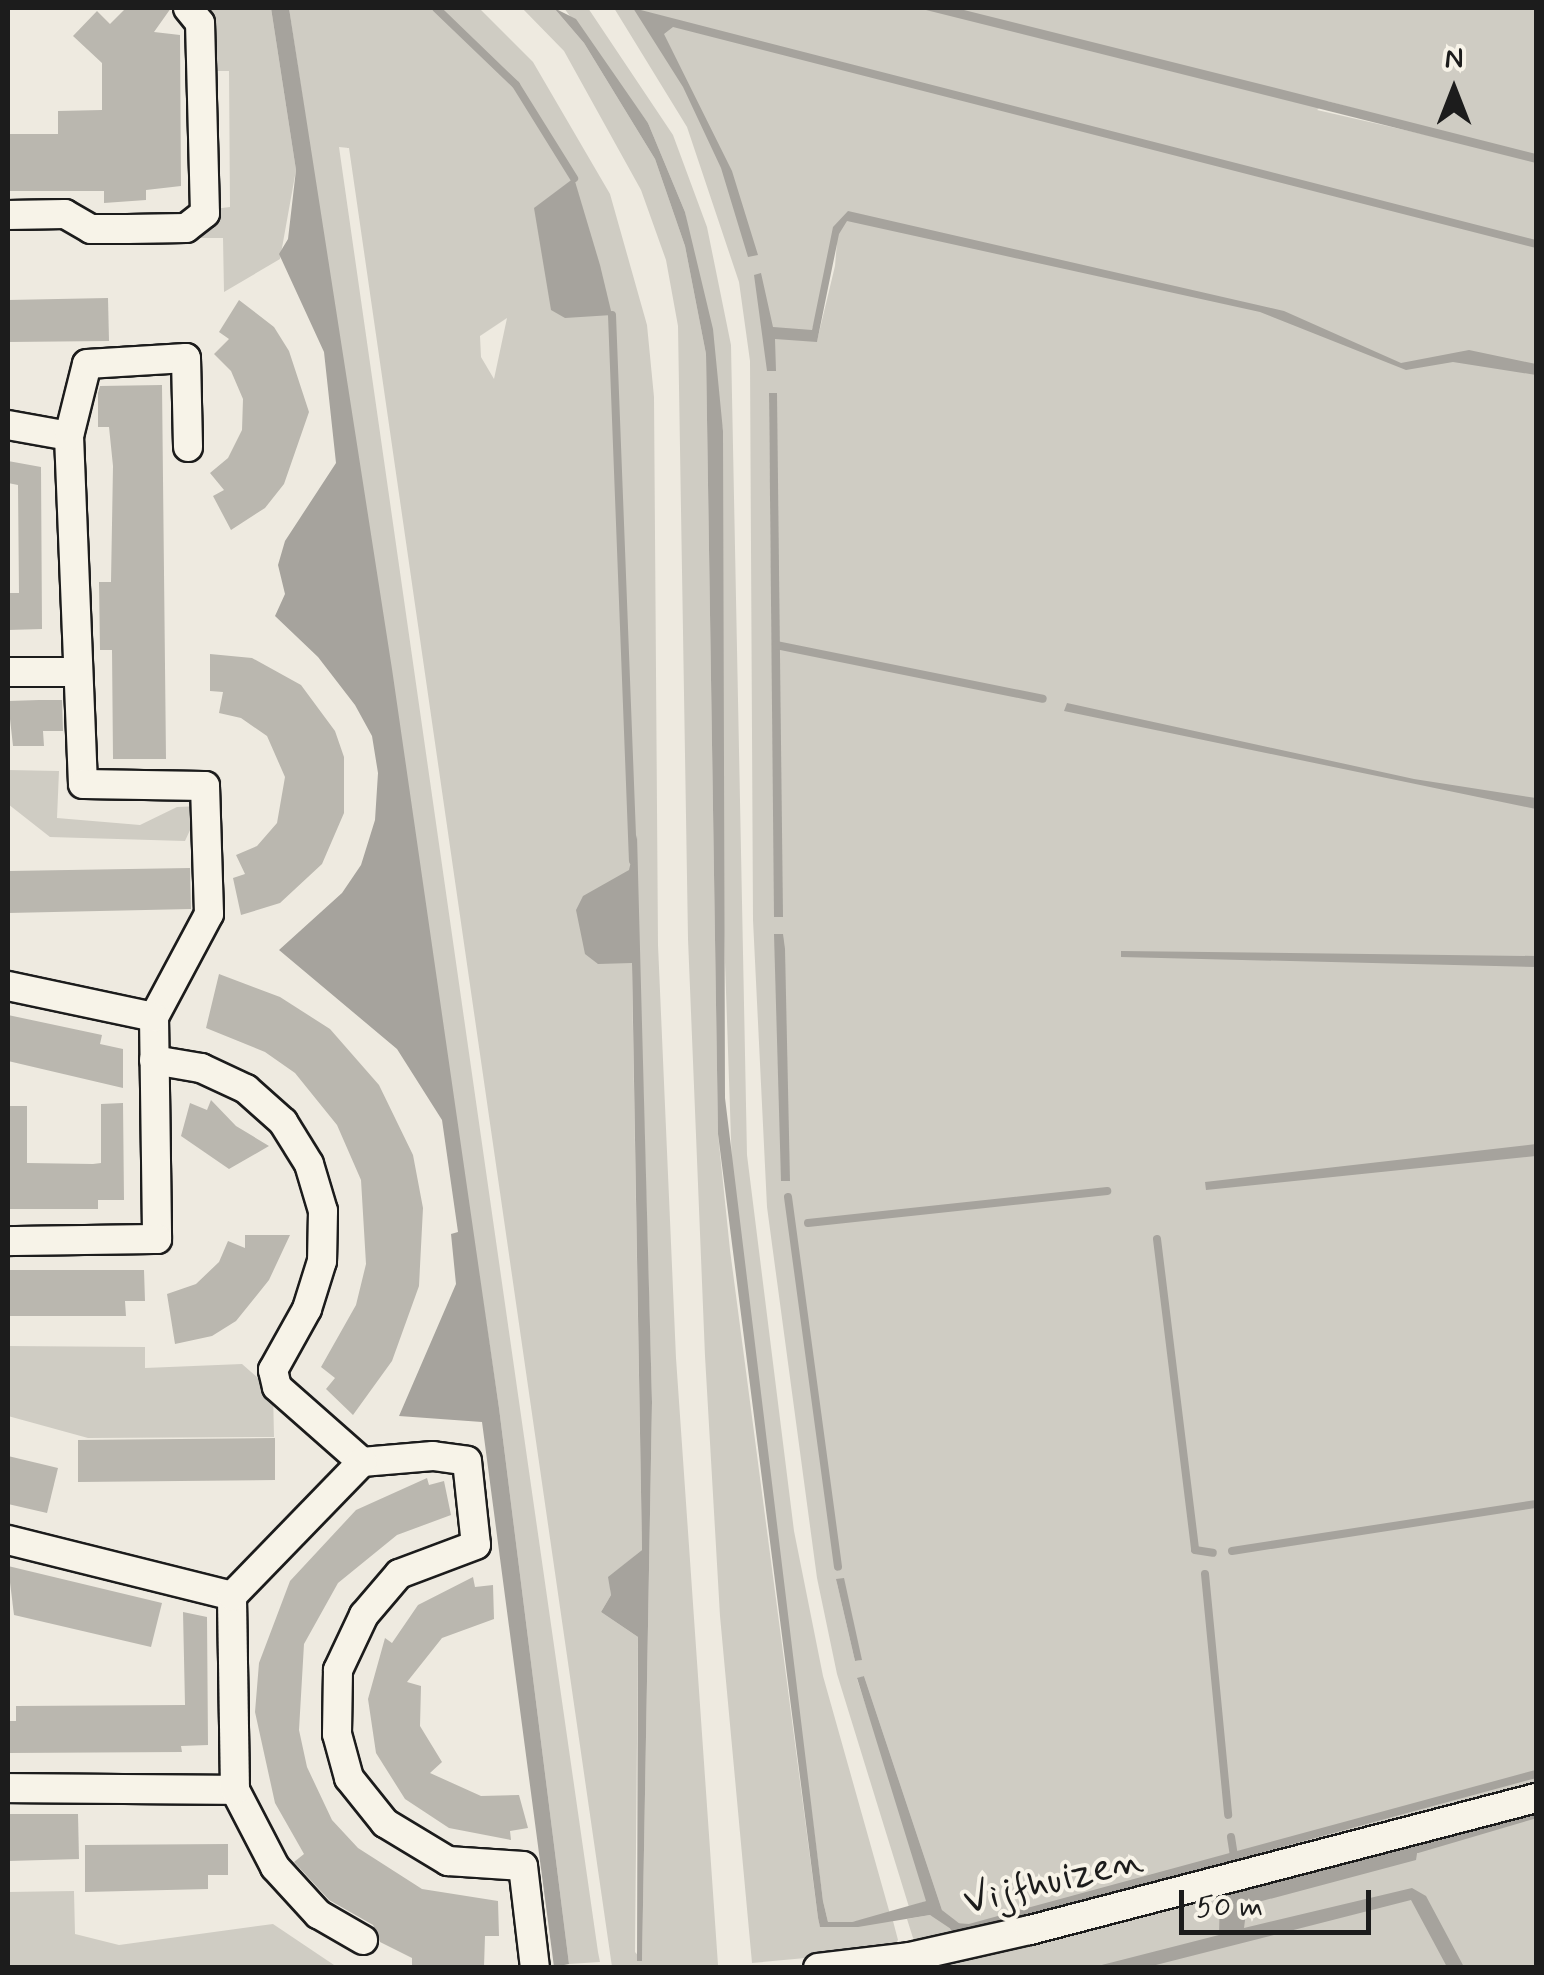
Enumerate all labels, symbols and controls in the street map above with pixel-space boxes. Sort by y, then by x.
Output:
north arrow [1404,40,1504,140]
text: N [1445,41,1463,78]
street label: Vijfhuizen [958,1836,1148,1926]
scale bar [1184,1870,1376,1932]
text: 50 m [1196,1888,1263,1927]

